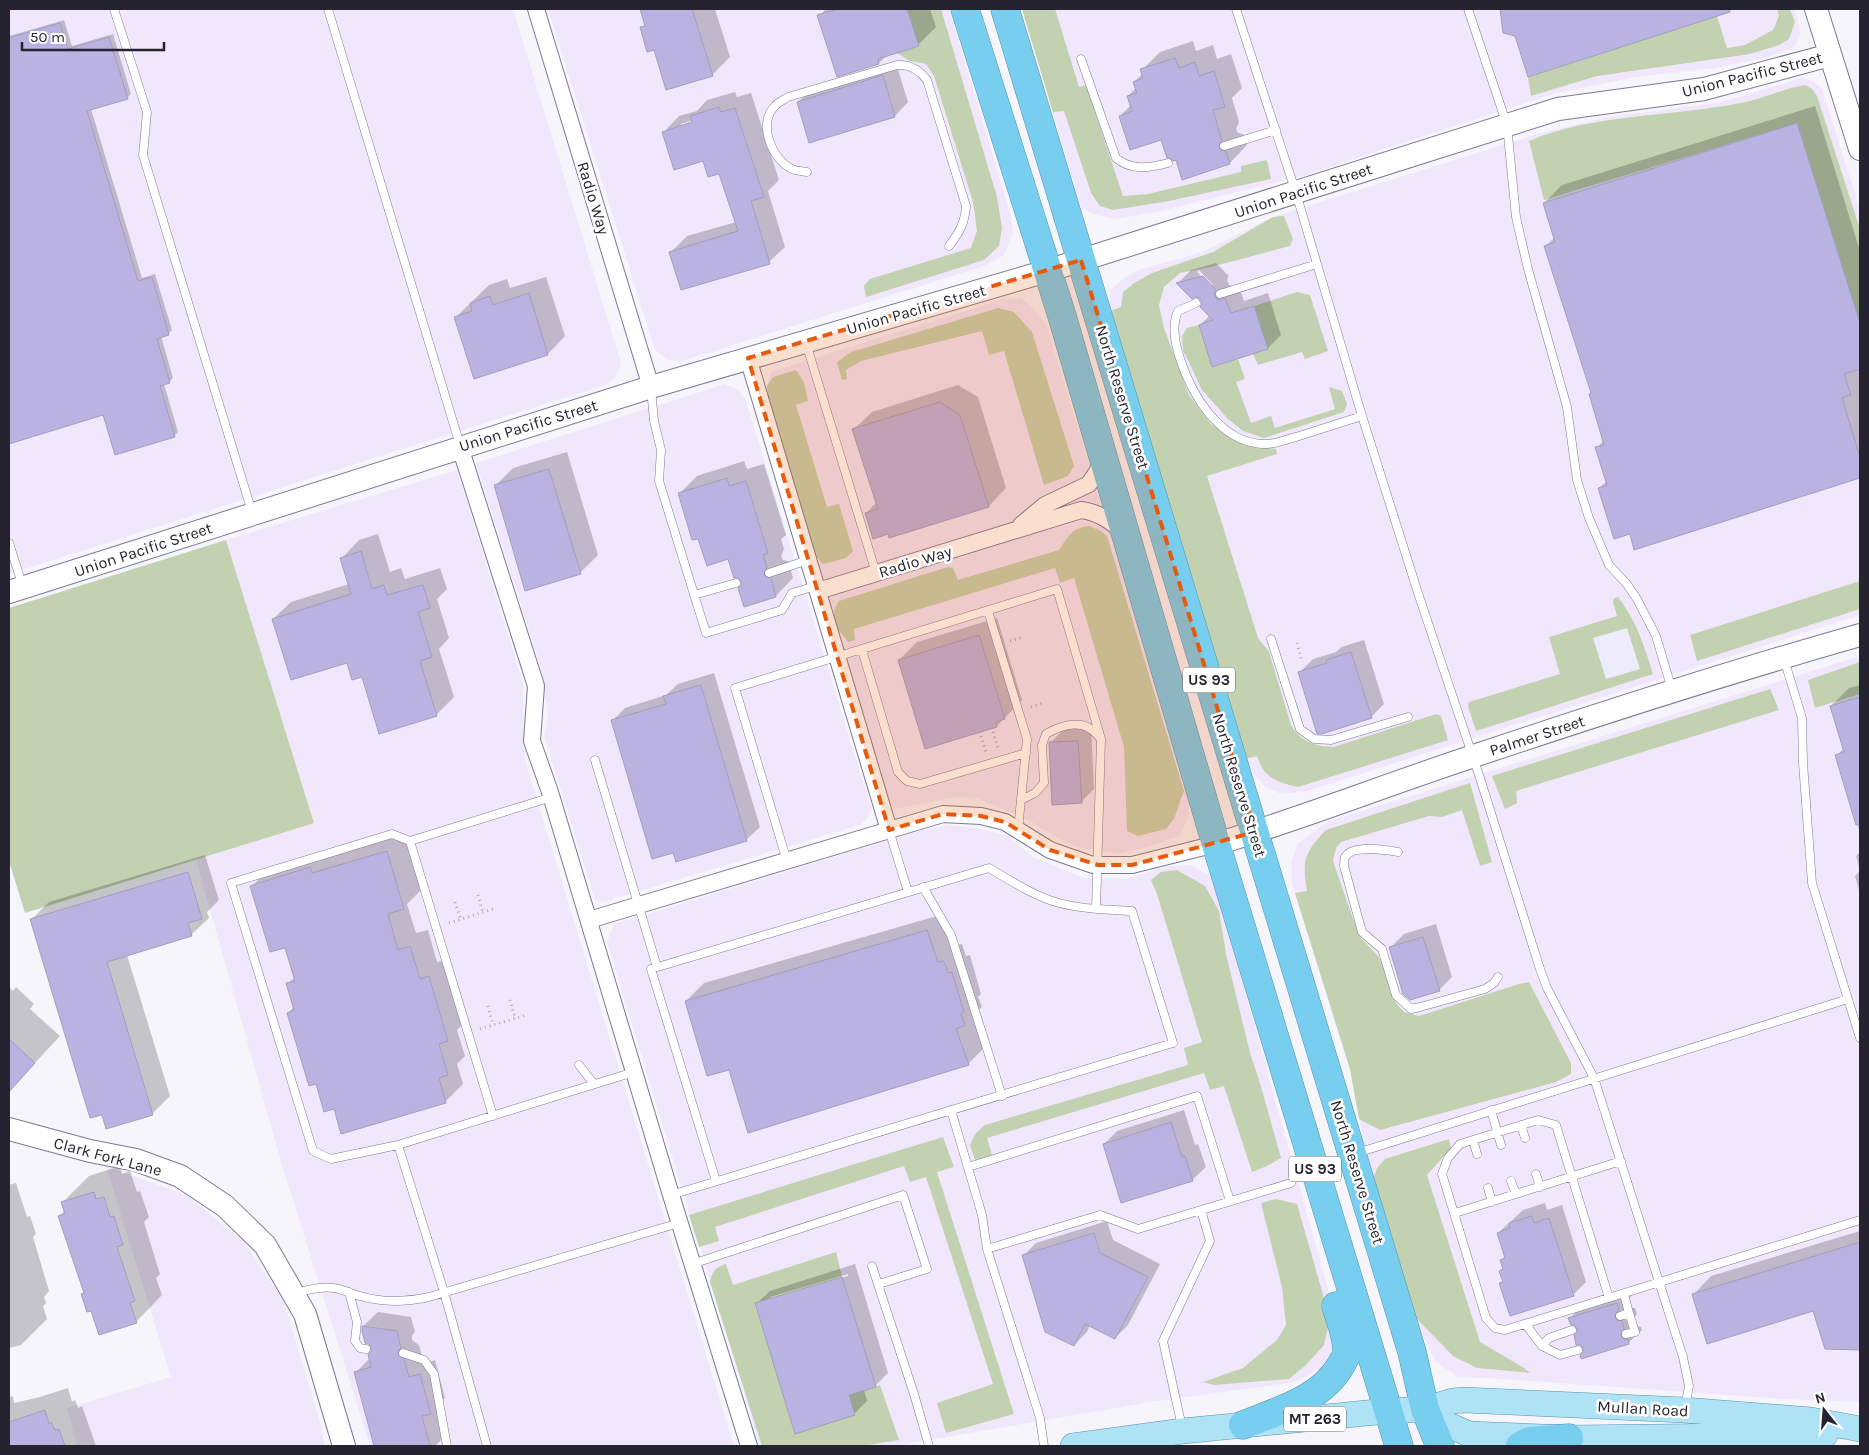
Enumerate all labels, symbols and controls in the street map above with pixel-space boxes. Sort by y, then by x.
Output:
scale bar [22,20,165,52]
text: 50 m [30,28,65,46]
street label: Union Pacific Street [1680,48,1824,101]
street label: Radio Way [573,159,614,238]
street label: Union Pacific Street [1232,159,1375,222]
street label: Union Pacific Street [844,281,988,338]
street label: North Reserve Street [1092,323,1153,471]
street label: Union Pacific Street [457,395,600,456]
street label: Union Pacific Street [72,518,215,581]
street label: Radio Way [876,541,955,582]
road number: US 93 [1183,668,1235,692]
street label: North Reserve Street [1209,711,1270,859]
street label: Palmer Street [1487,711,1587,760]
street label: North Reserve Street [1327,1098,1388,1246]
street label: Clark Fork Lane [52,1133,164,1180]
road number: US 93 [1289,1156,1341,1182]
north arrow [1799,1385,1849,1435]
text: N [1813,1388,1828,1408]
street label: Mullan Road [1597,1397,1689,1420]
road number: MT 263 [1284,1406,1346,1432]

